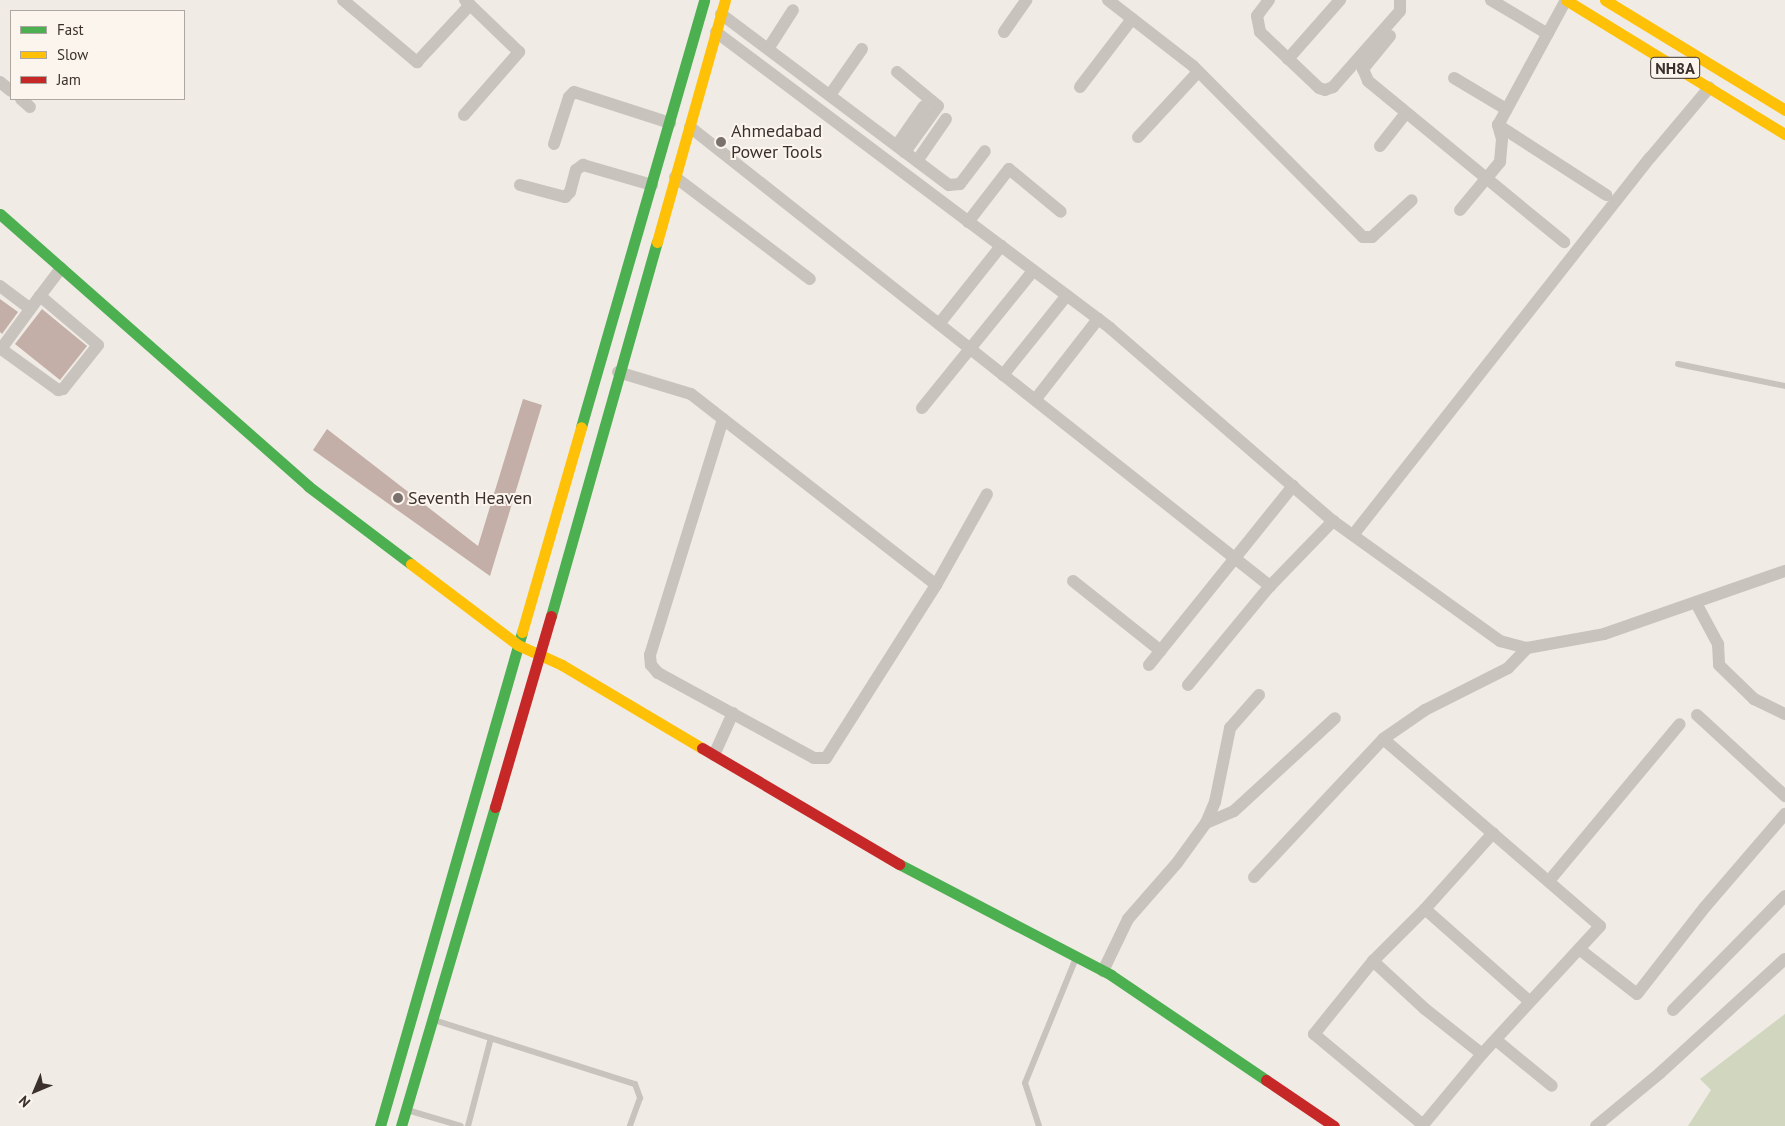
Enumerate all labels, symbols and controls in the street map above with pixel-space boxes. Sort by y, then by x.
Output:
legend [10,10,185,100]
text: Fast [57,20,84,39]
text: Slow [57,45,88,64]
road number: NH8A [1650,54,1700,82]
text: Jam [57,70,81,89]
place label: Ahmedabad Power Tools [731,121,823,163]
marker: Ahmedabad Power Tools [715,136,727,148]
place label: Seventh Heaven [408,487,532,509]
marker: Seventh Heaven [392,492,404,504]
north arrow [10,1066,60,1116]
text: N [15,1092,34,1111]

